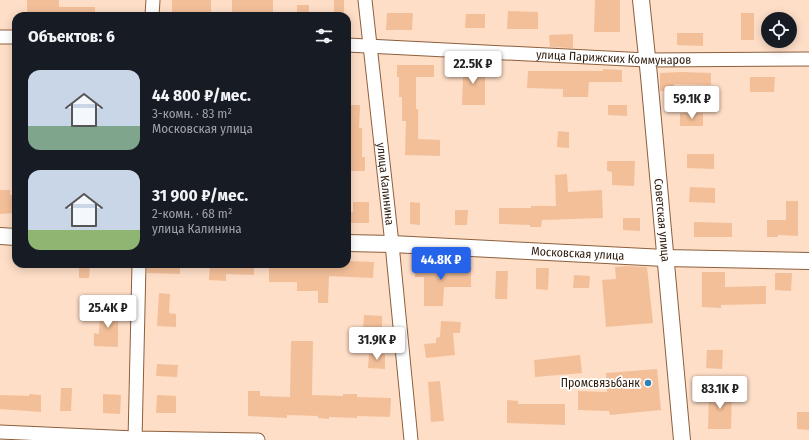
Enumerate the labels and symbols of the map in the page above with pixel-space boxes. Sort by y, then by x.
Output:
street label: улица Парижских Коммунаров [536,47,691,67]
pin: 22.5K ₽ [436,51,510,85]
pin: 59.1K ₽ [655,86,729,120]
street label: улица Калинина [374,142,397,226]
street label: Советская улица [651,178,673,262]
street label: Московская улица [531,244,625,263]
pin: 44.8K ₽ [404,247,478,281]
pin: 25.4K ₽ [71,295,145,329]
pin: 31.9K ₽ [340,327,414,361]
place label: Промсвязьбанк [561,376,640,390]
pin: 83.1K ₽ [683,376,757,410]
marker: Промсвязьбанк [643,378,653,388]

